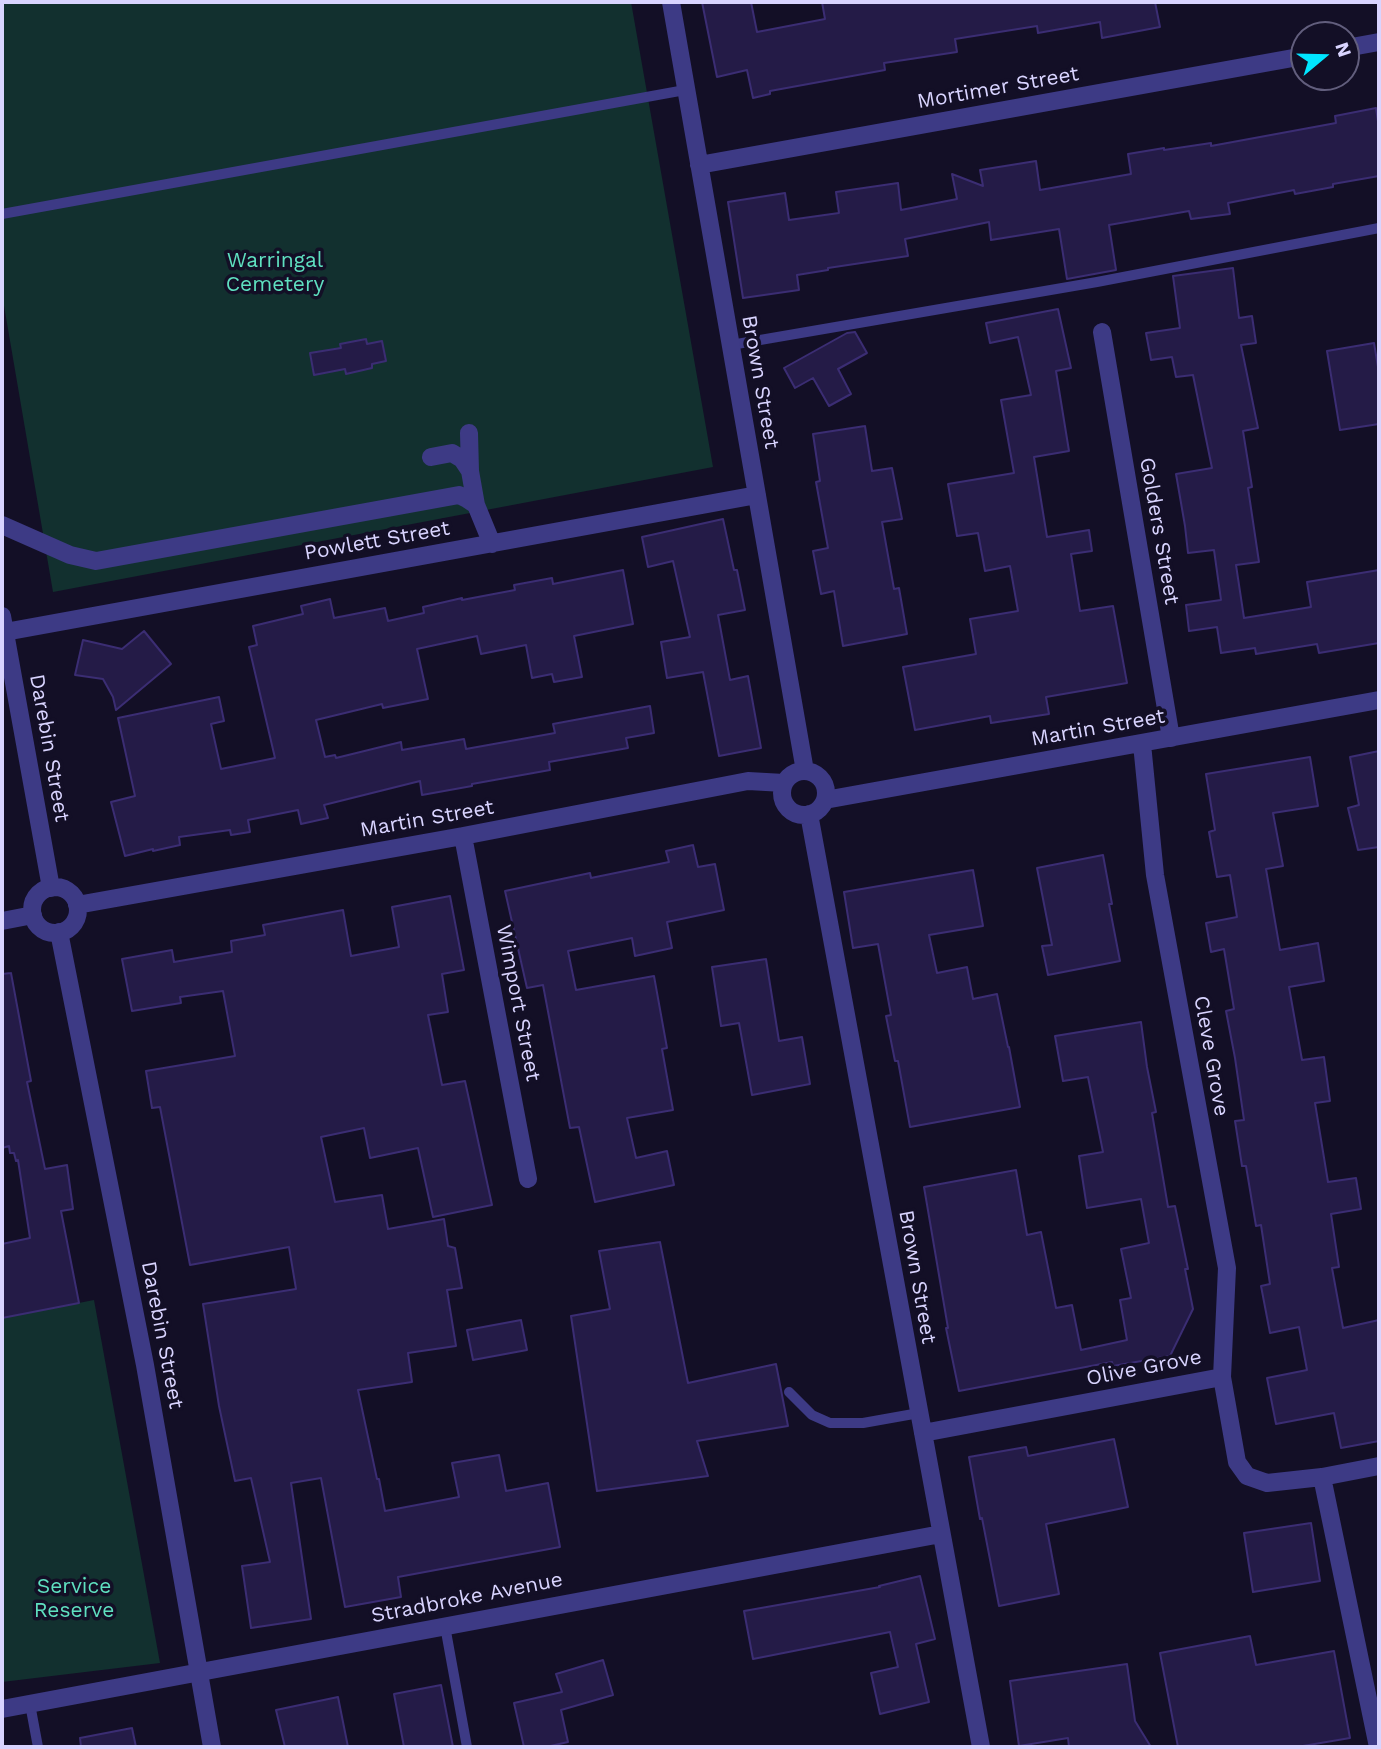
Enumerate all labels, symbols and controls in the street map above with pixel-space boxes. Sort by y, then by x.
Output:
north arrow [1290,21,1360,91]
text: N [1330,39,1357,60]
street label: Mortimer Street [915,61,1081,115]
park label: Warringal Cemetery [226,248,324,298]
street label: Brown Street [736,313,784,451]
street label: Golders Street [1134,455,1184,607]
street label: Powlett Street [302,516,452,566]
street label: Darebin Street [24,672,74,824]
street label: Martin Street [1029,704,1167,752]
street label: Martin Street [358,795,496,843]
street label: Wimport Street [490,923,546,1083]
street label: Cleve Grove [1188,994,1234,1118]
street label: Brown Street [893,1208,941,1346]
street label: Darebin Street [135,1259,189,1411]
street label: Olive Grove [1084,1344,1204,1392]
street label: Stradbroke Avenue [369,1567,565,1629]
park label: Service Reserve [34,1574,114,1624]

